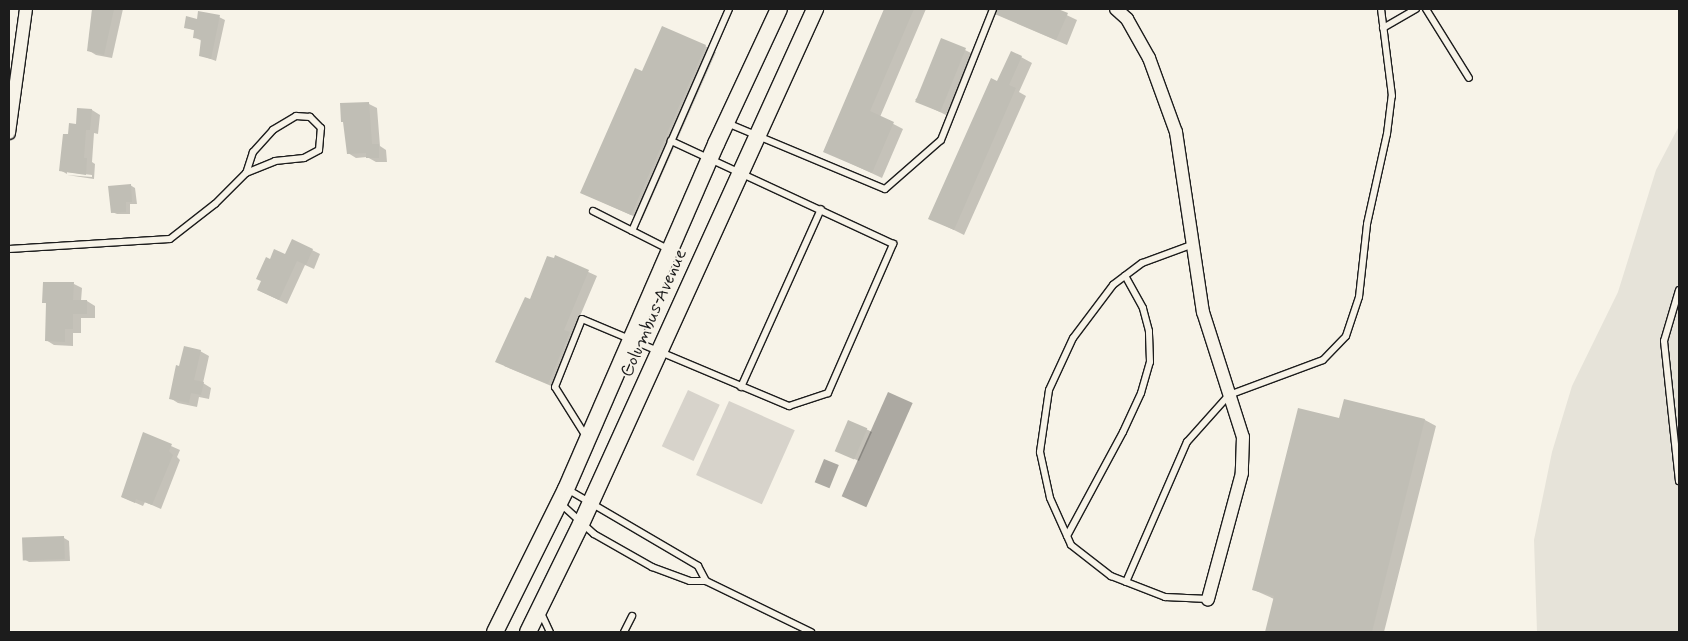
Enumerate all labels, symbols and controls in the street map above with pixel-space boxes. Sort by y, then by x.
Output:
street label: Columbus Avenue [616,245,692,381]

